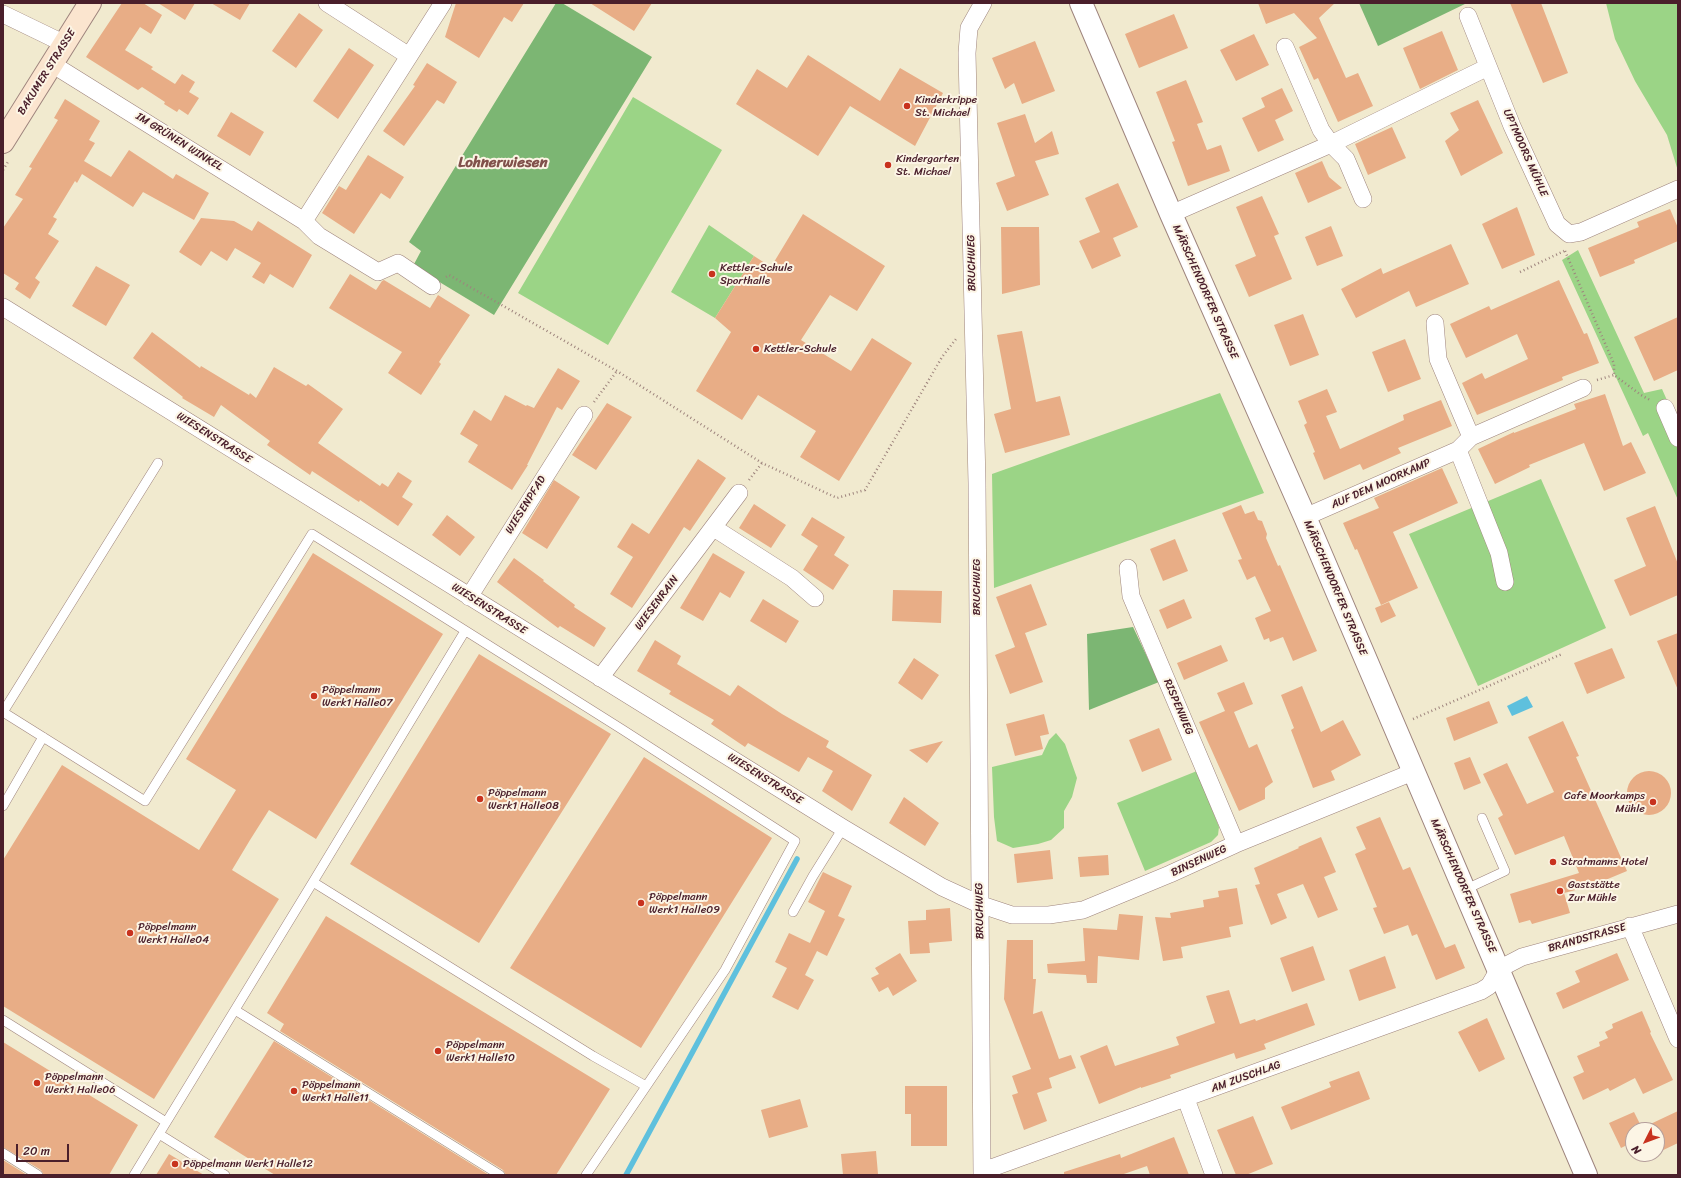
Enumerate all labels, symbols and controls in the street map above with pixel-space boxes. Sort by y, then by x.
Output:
street label: BAKUMER STRASSE [15,27,79,117]
place label: Kinderkrippe St. Michael [915,93,977,119]
marker: Kinderkrippe St. Michael [902,101,912,111]
street label: UPTMOORS MÜHLE [1500,107,1550,199]
street label: IM GRÜNEN WINKEL [133,110,225,174]
place label: Kindergarten St. Michael [896,152,959,178]
district label: Lohnerwiesen [458,154,548,172]
marker: Kindergarten St. Michael [883,160,893,170]
street label: MÄRSCHENDORFER STRASSE [1169,223,1241,361]
street label: BRUCHWEG [965,234,979,292]
place label: Kettler-Schule Sporthalle [720,261,793,287]
marker: Kettler-Schule Sporthalle [707,269,717,279]
place label: Kettler-Schule [764,342,837,356]
marker: Kettler-Schule [751,344,761,354]
street label: WIESENSTRASSE [174,410,254,466]
street label: AUF DEM MOORKAMP [1329,456,1433,512]
street label: WIESENPFAD [503,473,549,537]
street label: MÄRSCHENDORFER STRASSE [1300,518,1370,658]
street label: BRUCHWEG [970,559,984,615]
street label: WIESENRAIN [632,573,682,633]
street label: WIESENSTRASSE [449,581,529,637]
street label: RISPENWEG [1160,677,1196,737]
place label: Pöppelmann Werk1 Halle07 [322,683,393,709]
marker: Pöppelmann Werk1 Halle07 [309,691,319,701]
street label: WIESENSTRASSE [725,751,805,807]
place label: Pöppelmann Werk1 Halle08 [488,786,559,812]
place label: Cafe Moorkamps Mühle [1564,789,1645,815]
marker: Pöppelmann Werk1 Halle08 [475,794,485,804]
marker: Cafe Moorkamps Mühle [1648,797,1658,807]
street label: MÄRSCHENDORFER STRASSE [1427,817,1499,955]
street label: BINSENWEG [1169,842,1229,880]
place label: Stratmanns Hotel [1561,855,1648,869]
marker: Stratmanns Hotel [1548,857,1558,867]
place label: Gaststätte Zur Mühle [1568,878,1620,904]
street label: BRUCHWEG [973,882,987,940]
marker: Gaststätte Zur Mühle [1555,886,1565,896]
place label: Pöppelmann Werk1 Halle09 [649,890,720,916]
marker: Pöppelmann Werk1 Halle09 [636,898,646,908]
place label: Pöppelmann Werk1 Halle04 [138,920,209,946]
street label: BRANDSTRASSE [1547,921,1627,955]
marker: Pöppelmann Werk1 Halle04 [125,928,135,938]
place label: Pöppelmann Werk1 Halle10 [446,1038,515,1064]
marker: Pöppelmann Werk1 Halle10 [433,1046,443,1056]
street label: AM ZUSCHLAG [1209,1058,1283,1096]
place label: Pöppelmann Werk1 Halle06 [45,1070,115,1096]
marker: Pöppelmann Werk1 Halle06 [32,1078,42,1088]
place label: Pöppelmann Werk1 Halle11 [302,1078,369,1104]
marker: Pöppelmann Werk1 Halle11 [289,1086,299,1096]
north arrow [1625,1122,1665,1162]
scale bar [18,1136,71,1162]
text: 20 m [23,1140,50,1162]
text: N [1627,1141,1646,1159]
place label: Pöppelmann Werk1 Halle12 [183,1157,313,1171]
marker: Pöppelmann Werk1 Halle12 [170,1159,180,1169]

